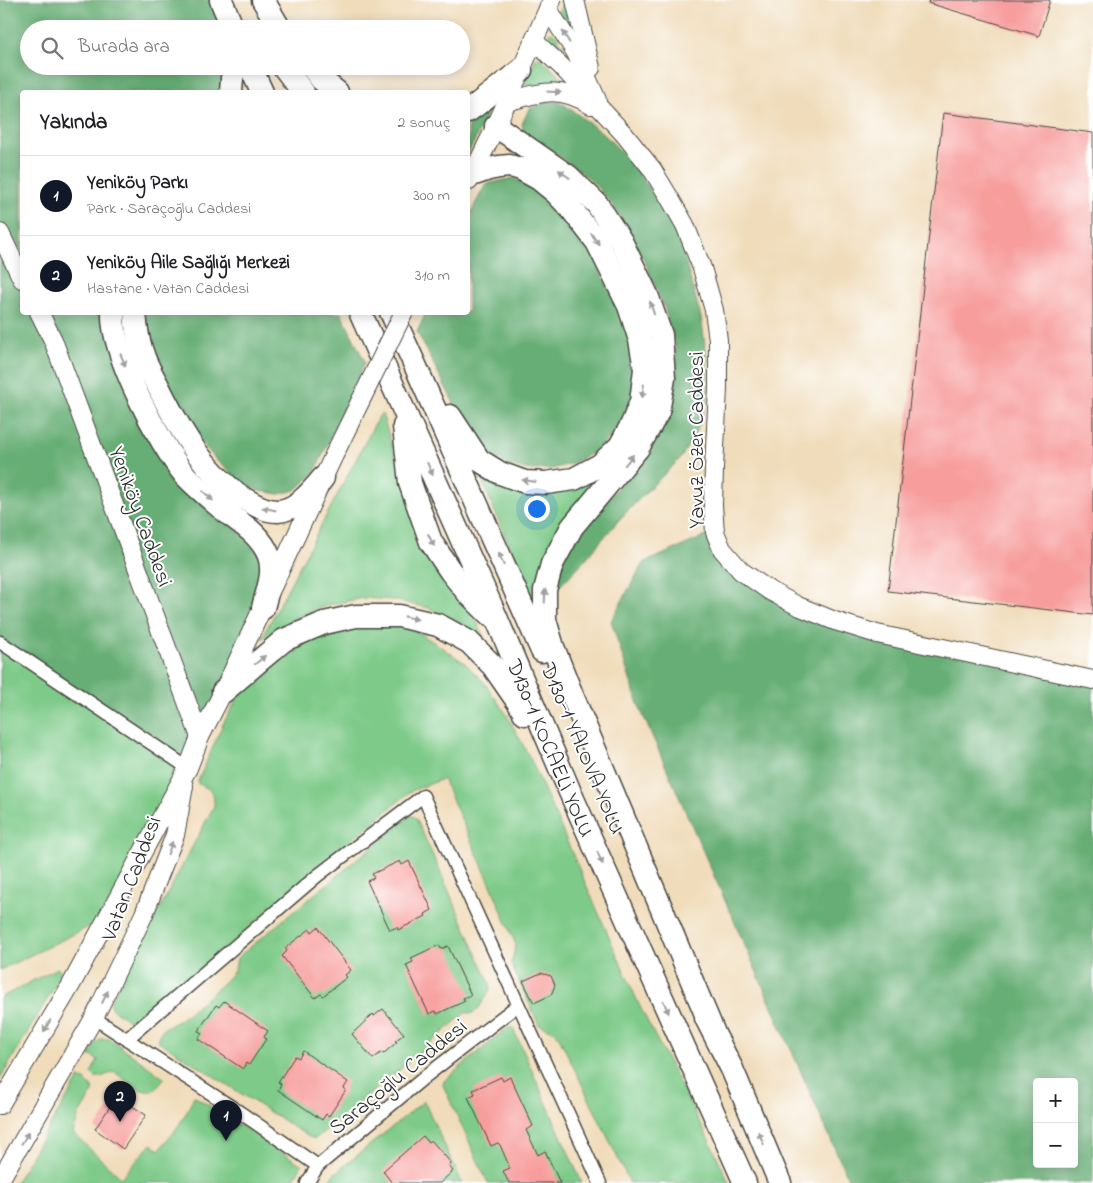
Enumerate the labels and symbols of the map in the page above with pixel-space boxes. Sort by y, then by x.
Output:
one-way arrow [561,30,571,43]
one-way arrow [546,89,562,97]
one-way arrow [557,169,571,179]
one-way arrow [590,233,600,246]
one-way arrow [648,300,656,315]
street label: Yavuz Özer Caddesi [682,351,714,529]
one-way arrow [120,353,128,367]
one-way arrow [639,383,647,399]
street label: Yeniköy Caddesi [98,442,179,592]
one-way arrow [623,454,634,467]
one-way arrow [426,462,434,476]
one-way arrow [521,477,537,485]
one-way arrow [202,490,214,502]
your location [524,496,550,522]
one-way arrow [261,505,277,513]
one-way arrow [427,532,435,547]
one-way arrow [497,552,505,566]
one-way arrow [542,587,550,603]
one-way arrow [403,614,418,622]
street label: D130-1 KOCAELİ YOLU [496,654,601,843]
one-way arrow [254,655,266,666]
street label: D130-1 YALOVA YOLU [530,658,632,840]
street label: Vatan Caddesi [94,812,171,947]
one-way arrow [166,840,174,855]
one-way arrow [596,851,604,865]
one-way arrow [101,990,109,1004]
one-way arrow [662,1000,670,1014]
street label: Saraçoğlu Caddesi [323,1012,476,1145]
one-way arrow [42,1019,51,1032]
pin: 2 [104,1081,136,1122]
pin: 1 [210,1100,242,1141]
one-way arrow [20,1131,29,1144]
one-way arrow [757,1131,765,1145]

